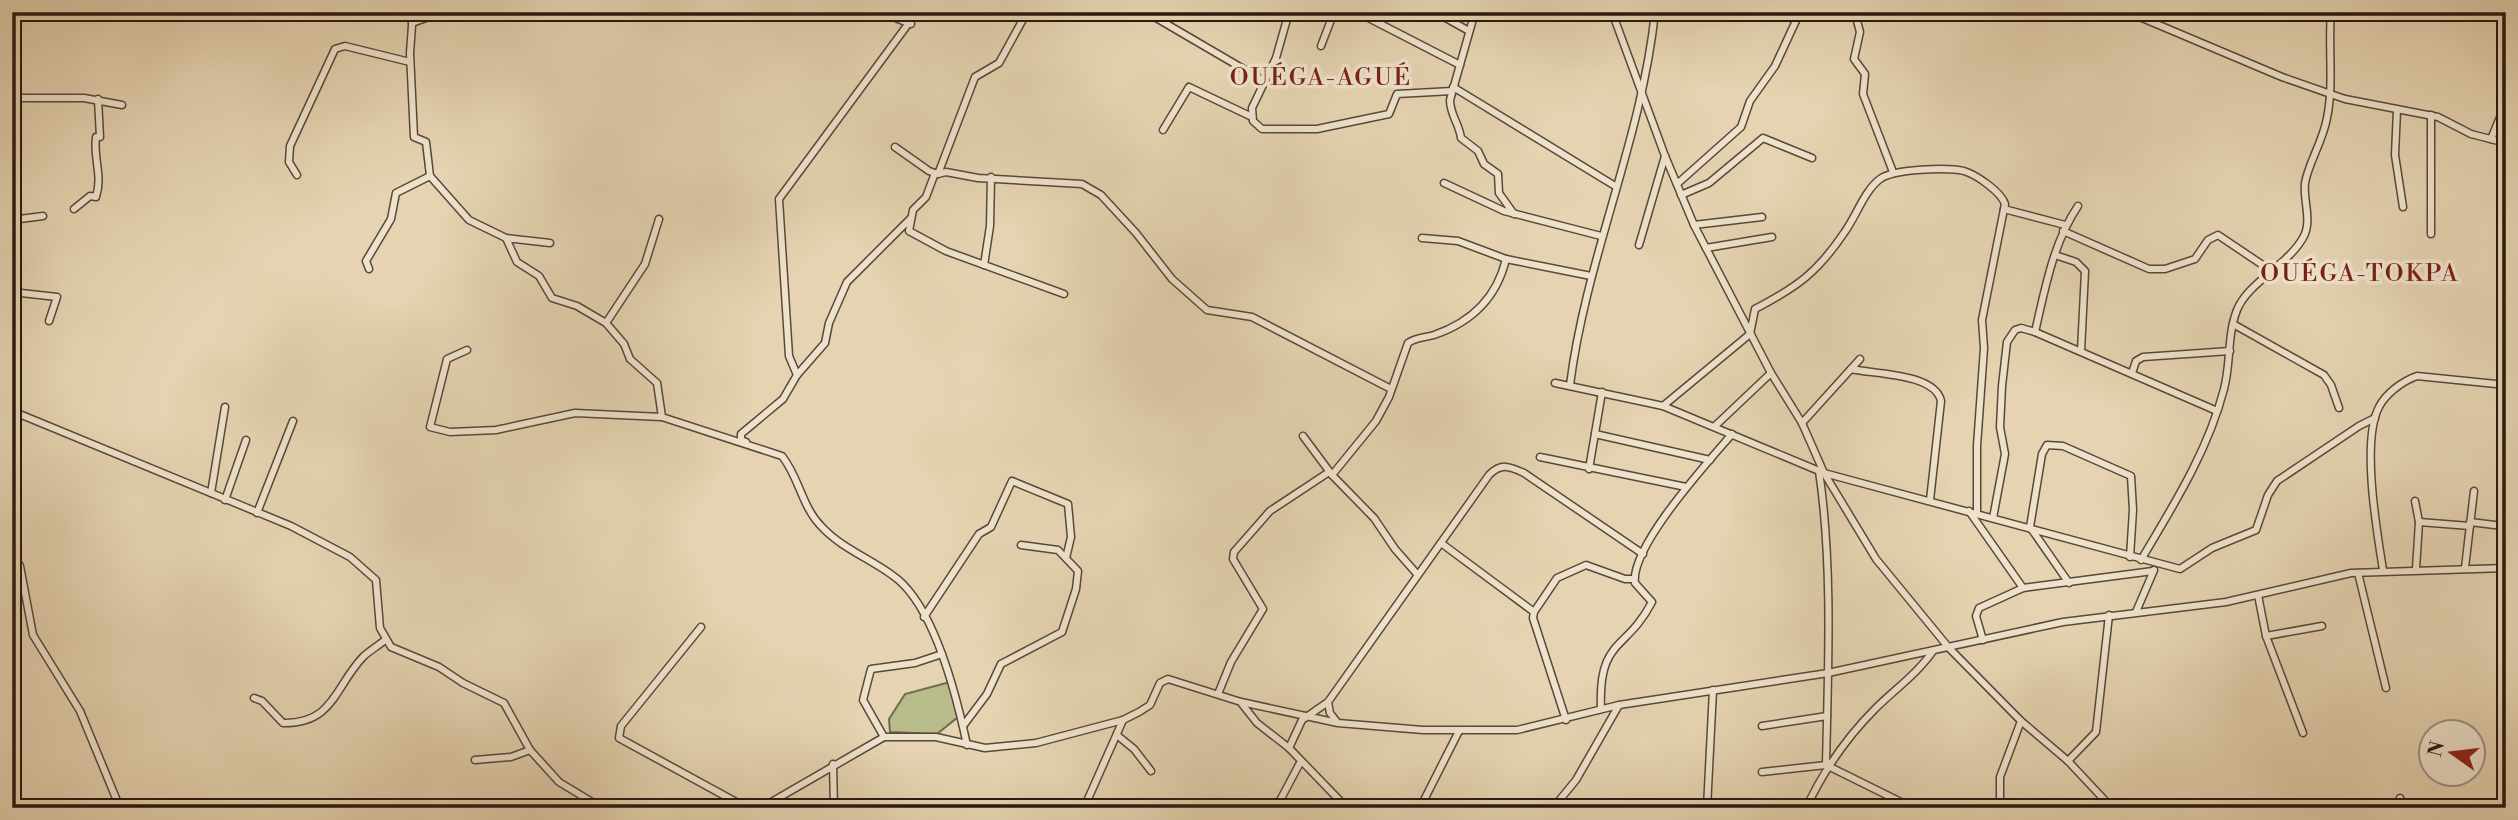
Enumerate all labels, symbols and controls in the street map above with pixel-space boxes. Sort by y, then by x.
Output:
district label: OUÉGA-AGUÉ [1230,62,1412,93]
district label: OUÉGA-TOKPA [2260,258,2460,289]
north arrow [2416,718,2486,788]
text: N [2423,739,2450,759]

